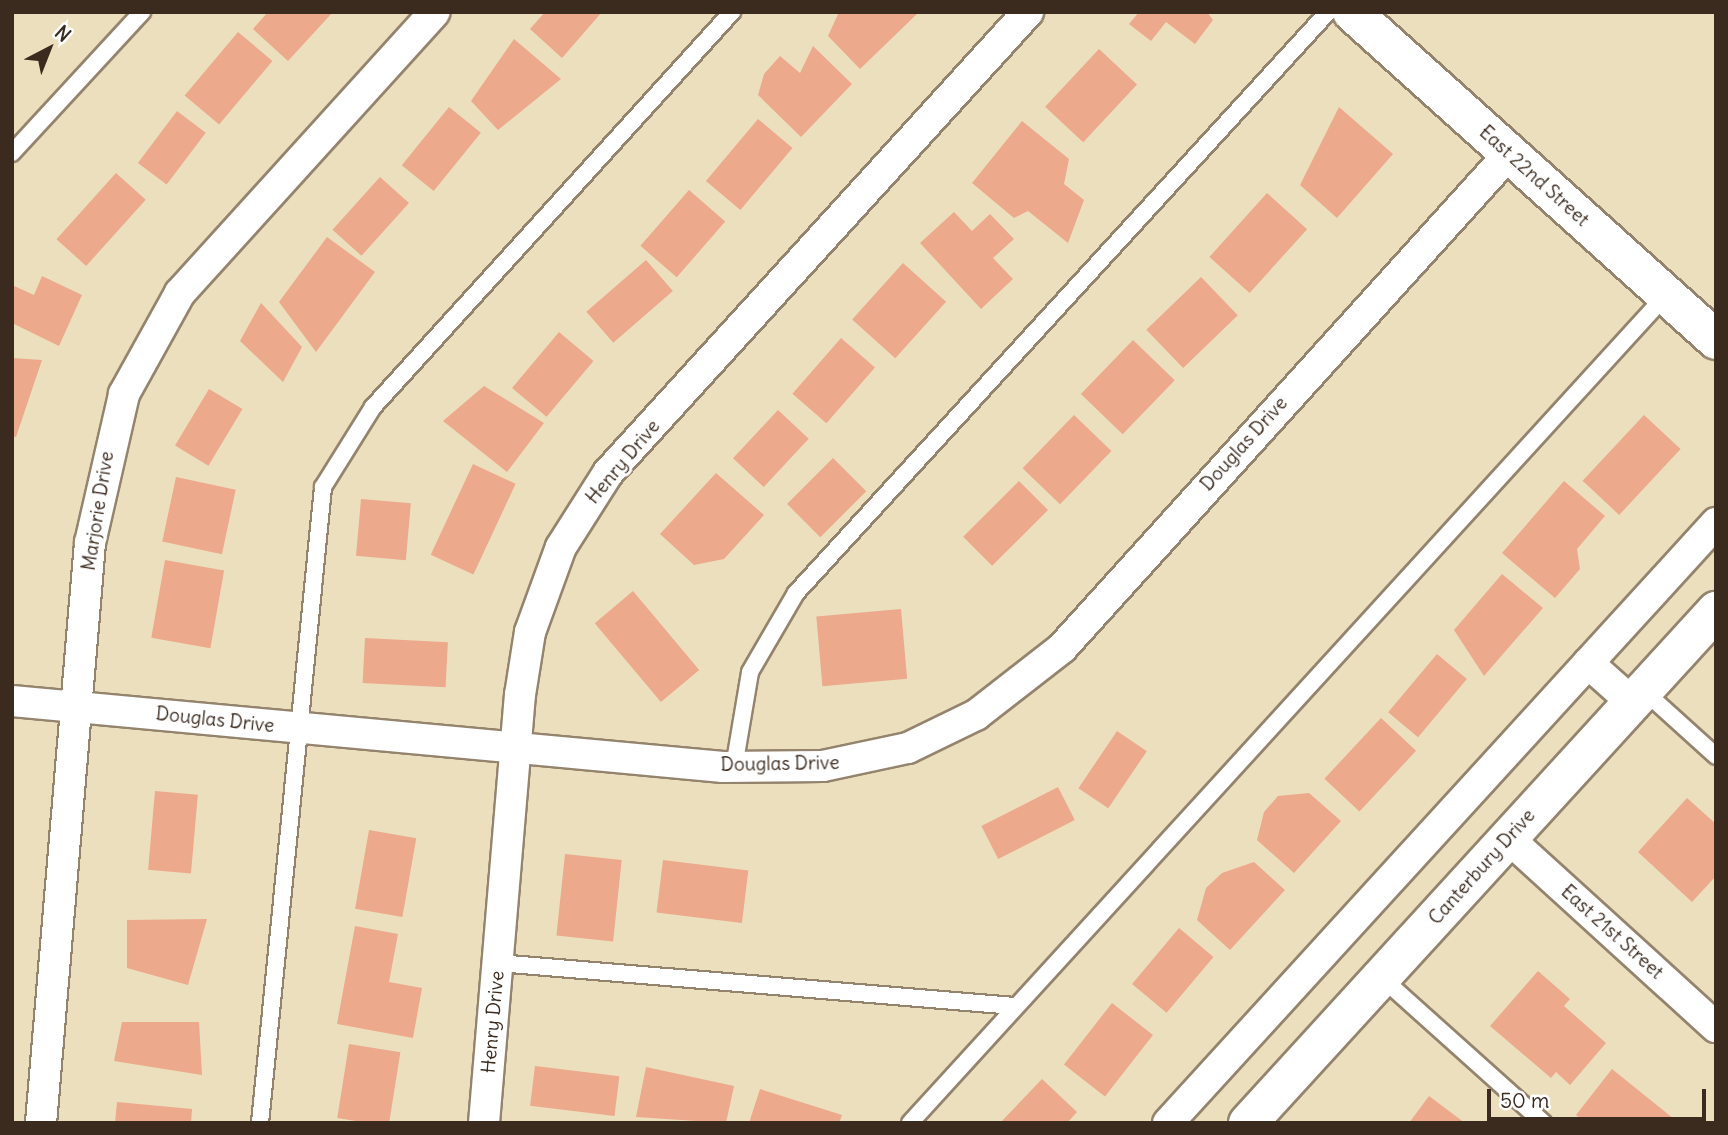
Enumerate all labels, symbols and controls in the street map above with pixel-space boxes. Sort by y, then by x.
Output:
north arrow [14,14,84,84]
text: N [50,20,76,47]
street label: East 22nd Street [1475,121,1593,231]
street label: Douglas Drive [1196,392,1292,496]
street label: Henry Drive [581,415,665,509]
street label: Marjorie Drive [77,450,119,572]
street label: Douglas Drive [155,702,275,738]
street label: Douglas Drive [720,752,840,776]
street label: Canterbury Drive [1424,804,1540,930]
street label: East 21st Street [1556,880,1668,984]
street label: Henry Drive [477,970,509,1074]
scale bar [1490,1076,1709,1120]
text: 50 m [1500,1087,1549,1114]

